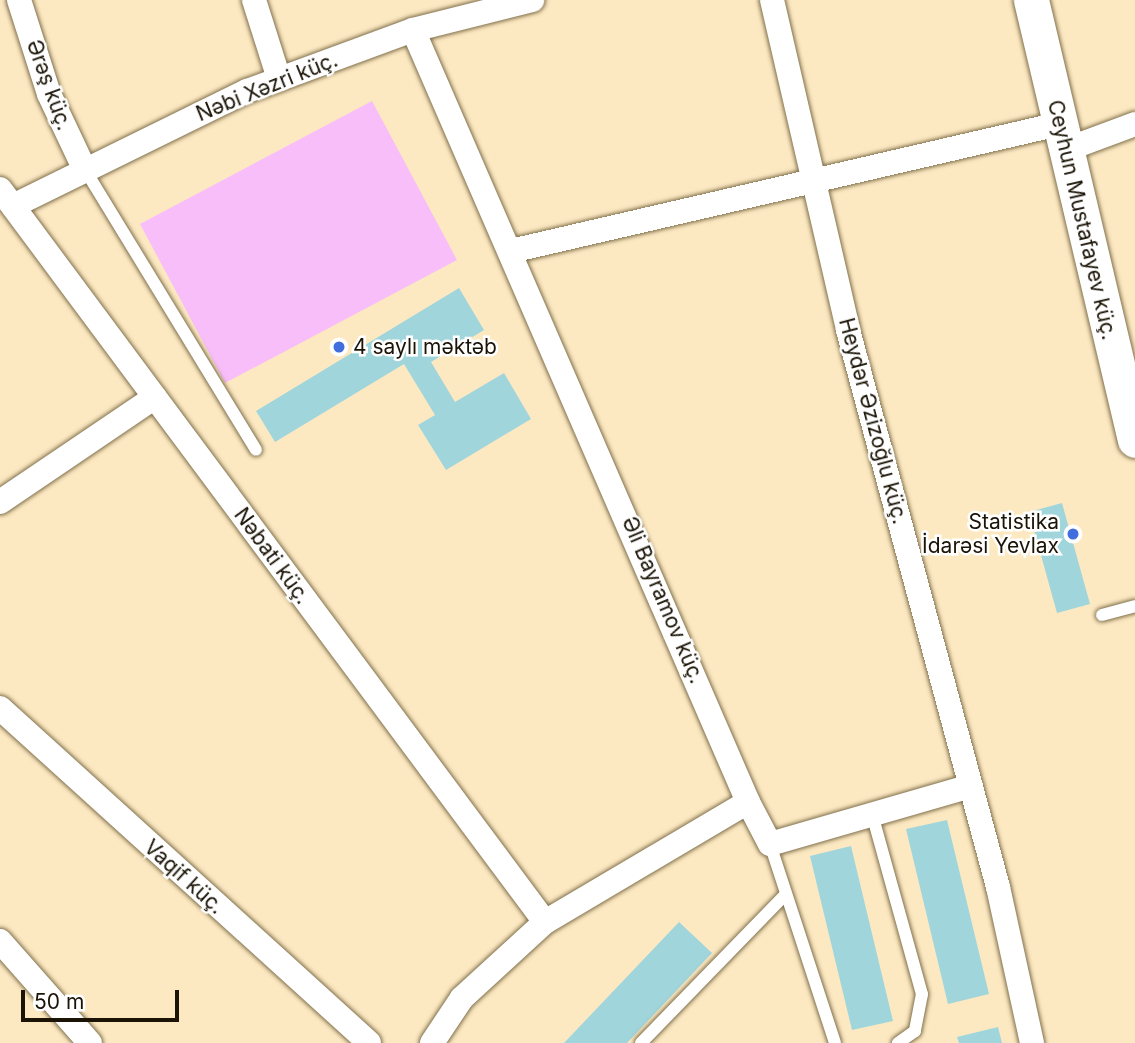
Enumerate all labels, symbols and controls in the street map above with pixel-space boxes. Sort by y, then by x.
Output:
street label: Ərəş küç. [21,36,77,134]
street label: Nəbi Xəzri küç. [193,47,341,127]
street label: Ceyhun Mustafayev küç. [1042,98,1122,342]
street label: Heydər Əzizoğlu küç. [833,315,913,527]
place label: 4 saylı məktəb [353,334,497,360]
marker: 4 saylı məktəb [331,339,347,355]
street label: Nəbati küç. [229,503,315,609]
place label: Statistika İdarəsi Yevlax [922,509,1059,559]
street label: Əli Bayramov küç. [616,513,710,687]
marker: Statistika İdarəsi Yevlax [1065,526,1081,542]
street label: Vaqif küç. [139,835,229,919]
scale bar [24,976,182,1020]
text: 50 m [34,989,84,1014]

